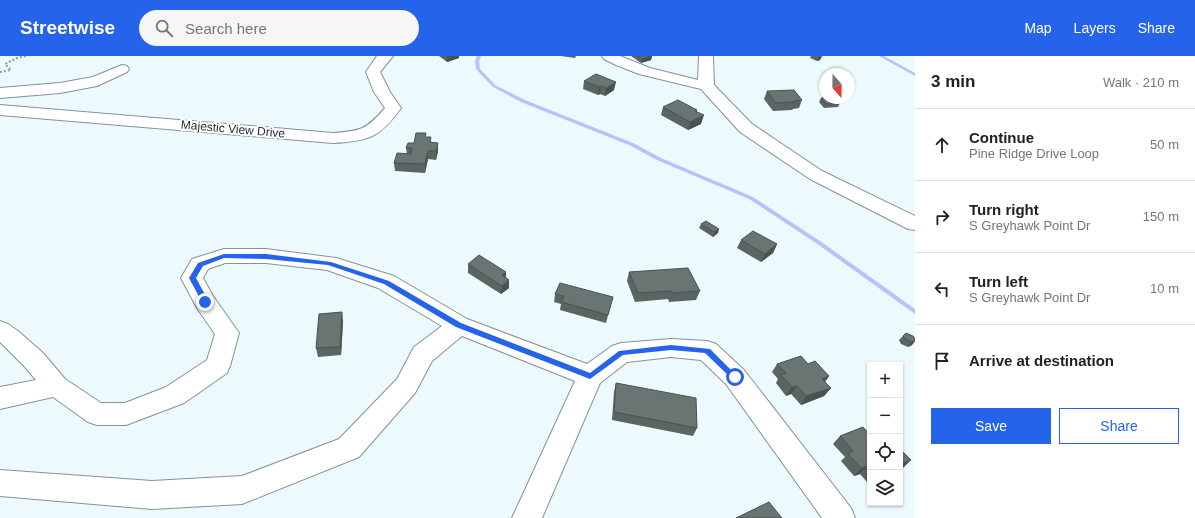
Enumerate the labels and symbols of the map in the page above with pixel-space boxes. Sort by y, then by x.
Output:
north arrow [819,68,855,104]
street label: Majestic View Drive [180,117,286,141]
route end [196,293,214,311]
route start [726,368,744,386]

